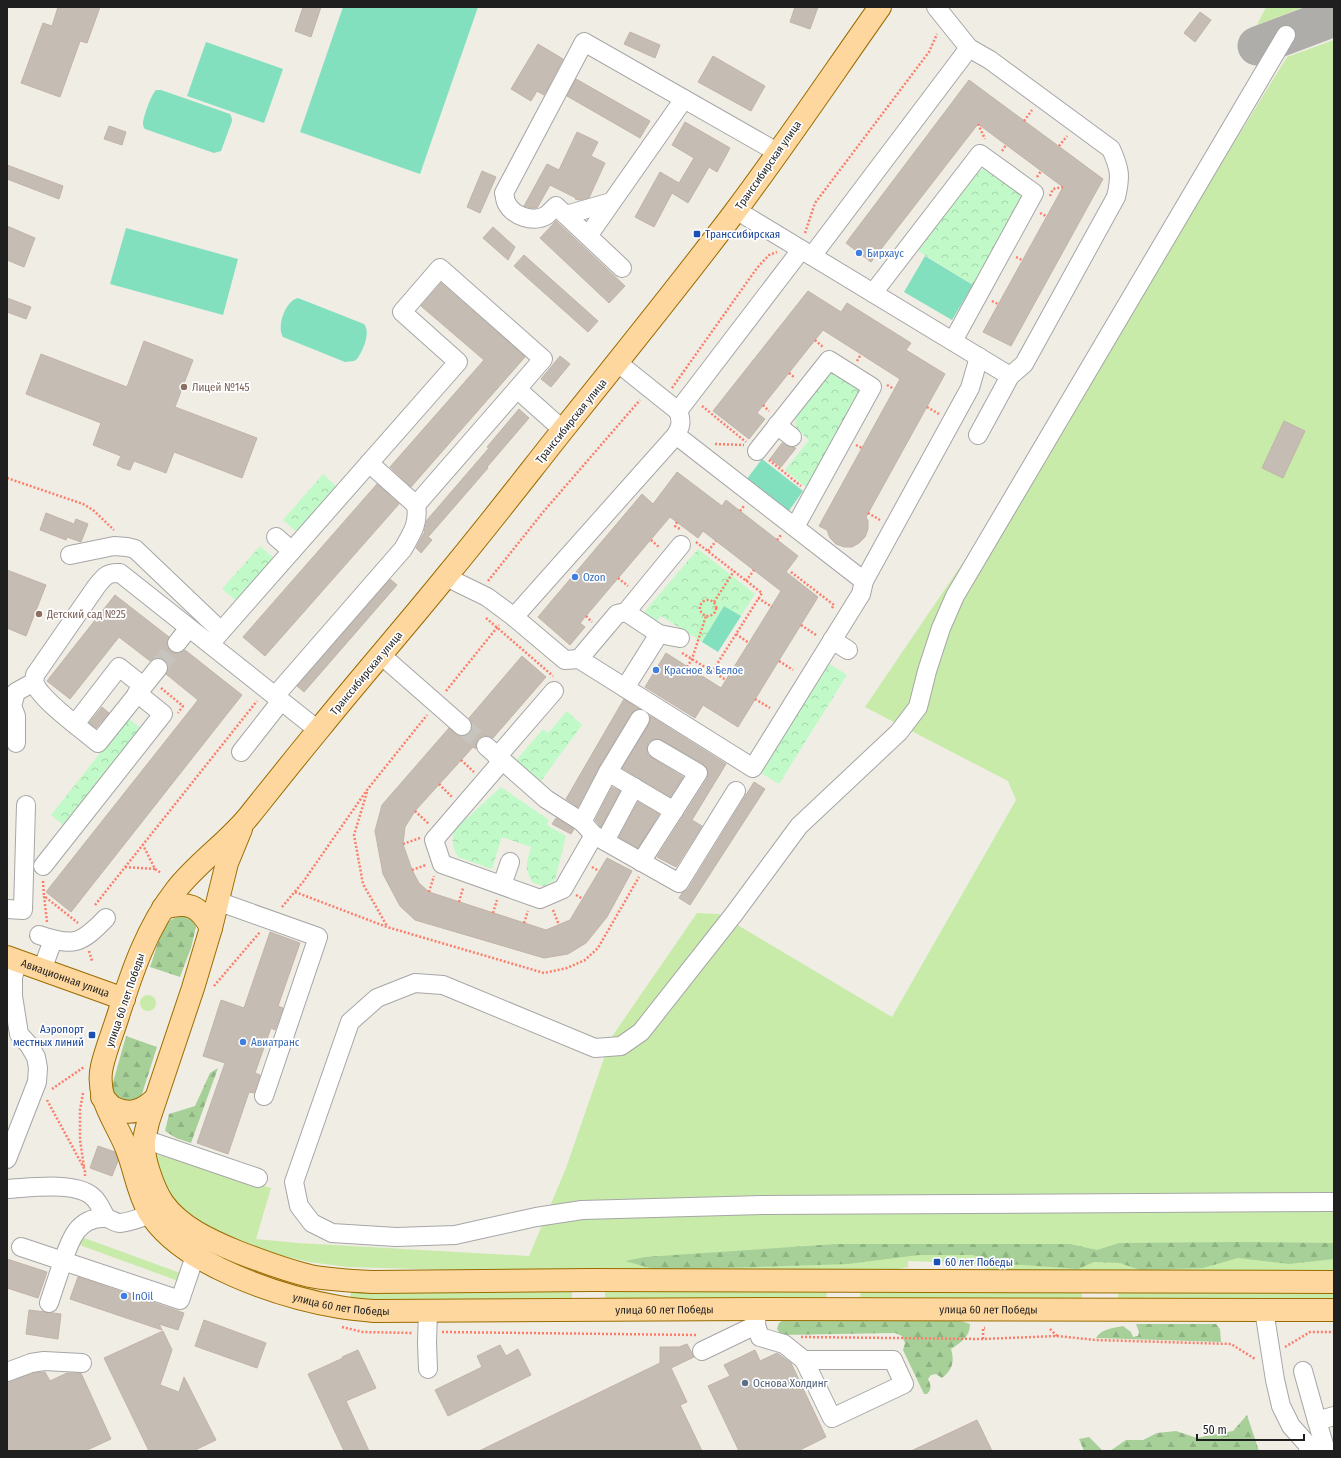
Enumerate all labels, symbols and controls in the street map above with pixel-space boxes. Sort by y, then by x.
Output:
street label: Транссибирская улица [733,118,804,212]
place label: Транссибирская [705,228,780,241]
marker: Транссибирская [692,229,702,239]
place label: Бирхаус [867,247,904,260]
marker: Бирхаус [854,248,864,258]
street label: Транссибирская улица [533,376,610,466]
place label: Лицей №145 [192,381,250,394]
marker: Лицей №145 [179,382,189,392]
place label: Ozon [583,571,606,584]
marker: Ozon [570,572,580,582]
place label: Детский сад №25 [46,608,126,621]
marker: Детский сад №25 [34,609,44,619]
street label: Транссибирская улица [328,629,405,718]
place label: Красное & Белое [664,664,743,677]
marker: Красное & Белое [651,665,661,675]
street label: улица 60 лет Победы [103,952,148,1049]
street label: Авиационная улица [19,957,111,1000]
place label: Аэропорт местных линий [13,1023,85,1049]
marker: Аэропорт местных линий [87,1030,97,1040]
place label: Авиатранс [251,1036,300,1049]
marker: Авиатранс [238,1037,248,1047]
place label: 60 лет Победы [945,1256,1013,1269]
marker: 60 лет Победы [932,1257,942,1267]
place label: InOil [132,1290,153,1303]
marker: InOil [119,1291,129,1301]
street label: улица 60 лет Победы [291,1291,390,1318]
street label: улица 60 лет Победы [615,1303,714,1317]
street label: улица 60 лет Победы [939,1303,1038,1316]
place label: Основа Холдинг [753,1377,829,1390]
marker: Основа Холдинг [740,1378,750,1388]
scale bar [1197,1416,1304,1442]
text: 50 m [1203,1423,1227,1437]

